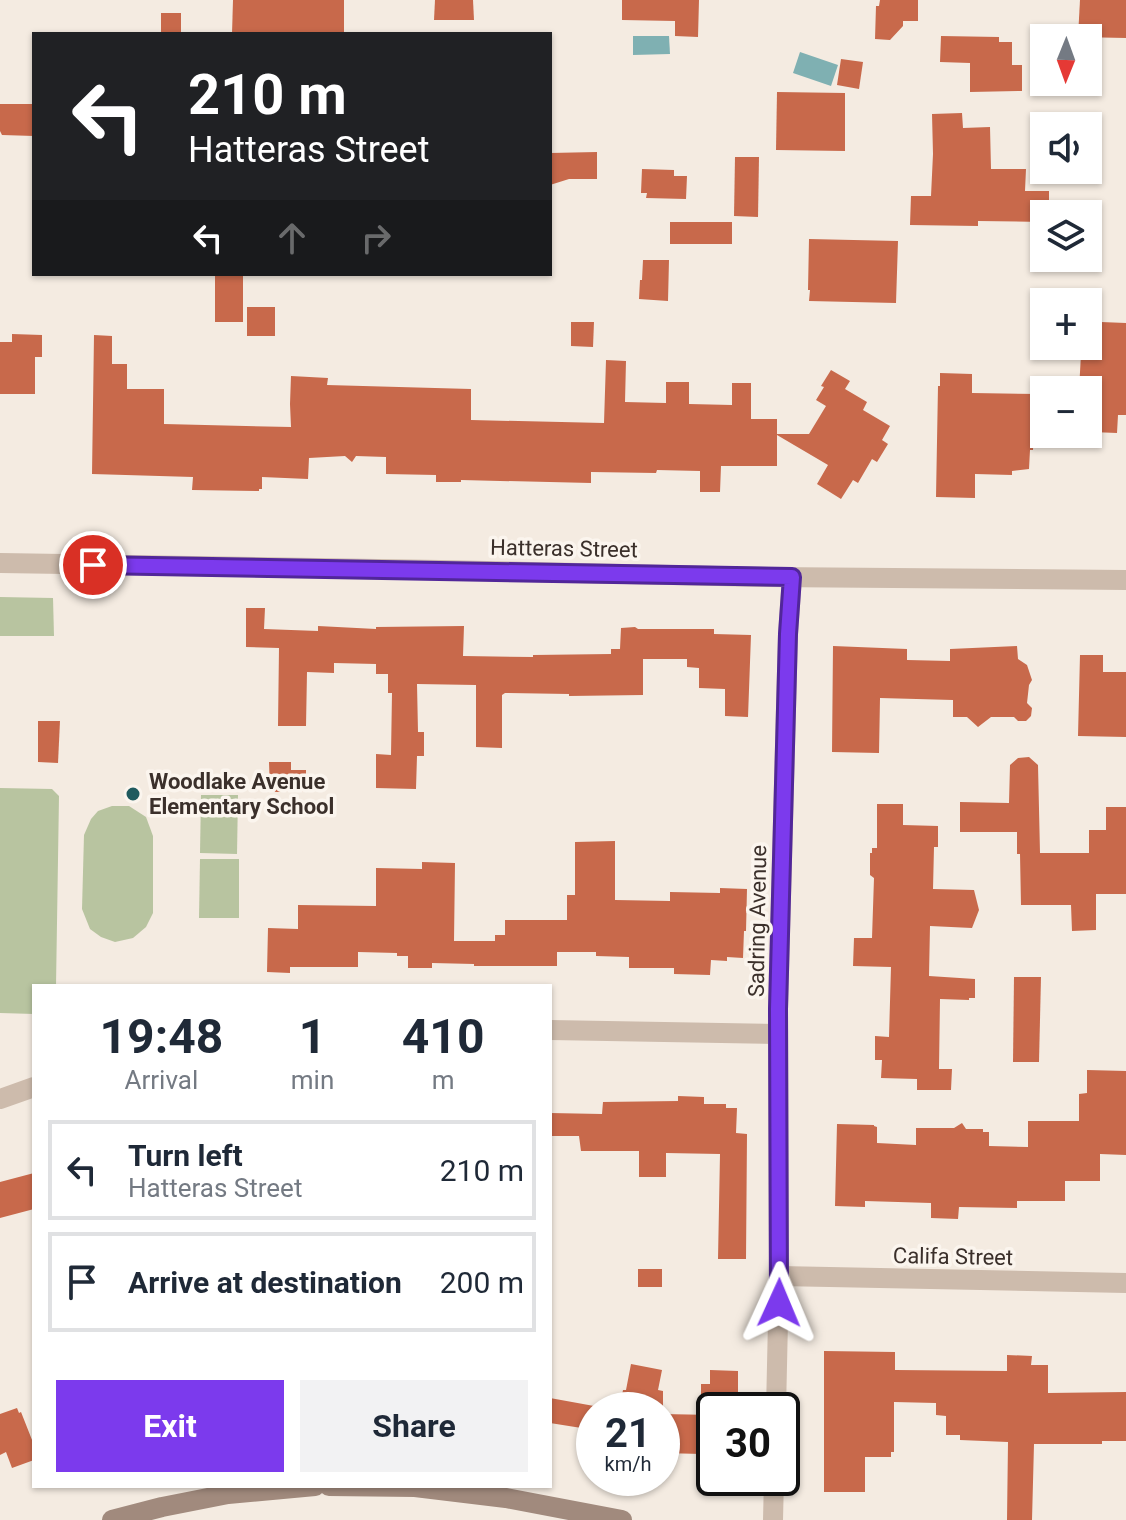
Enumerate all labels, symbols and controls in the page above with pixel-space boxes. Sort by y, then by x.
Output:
north arrow [1030,24,1102,96]
map controls [1030,24,1102,448]
text: 210 m [188,62,347,128]
icon: left [56,64,160,168]
button: sound [1030,112,1102,184]
text: Hatteras Street [188,129,429,171]
button: layers [1030,200,1102,272]
icon: left [186,216,230,260]
icon: ahead [270,216,314,260]
icon: right [354,216,398,260]
button: + [1030,288,1102,360]
button: − [1030,376,1102,448]
pin [59,531,127,599]
street label: Hatteras Street [490,535,638,562]
icon: arrive [71,543,115,587]
place label: Woodlake Avenue Elementary School [149,769,334,819]
marker: Woodlake Avenue Elementary School [124,785,142,803]
street label: Sadring Avenue [744,845,771,997]
text: 19:48 [100,1008,223,1065]
text: 1 [299,1008,326,1065]
text: 410 [402,1008,484,1065]
text: Arrival [125,1065,198,1095]
text: min [291,1065,334,1095]
text: m [432,1065,455,1095]
text: Turn left [128,1138,243,1173]
icon: left [60,1148,104,1192]
text: 210 m [440,1153,524,1188]
text: Hatteras Street [128,1173,302,1203]
street label: Califa Street [893,1243,1013,1270]
icon: arrive [60,1260,104,1304]
position arrow [737,1261,821,1345]
text: Arrive at destination [128,1265,402,1300]
text: 200 m [440,1265,524,1300]
button: Exit [56,1380,284,1472]
button: Share [300,1380,528,1472]
speed limit sign: 30 [696,1392,800,1496]
text: 21 [605,1410,651,1457]
text: km/h [605,1452,651,1476]

